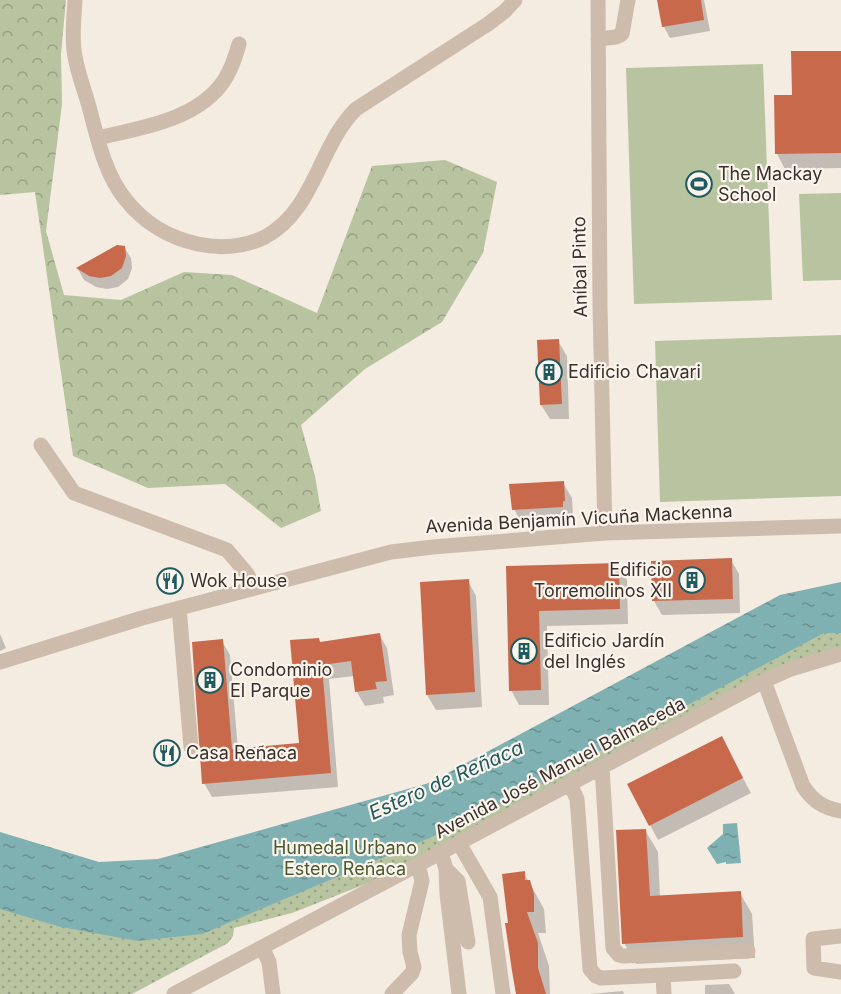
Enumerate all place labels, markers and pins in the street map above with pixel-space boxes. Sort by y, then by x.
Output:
place label: The Mackay School [718,163,822,205]
sports icon: The Mackay School [684,169,714,199]
building icon: Edificio Chavari [534,357,564,387]
place label: Edificio Chavari [568,361,701,382]
place label: Edificio Torremolinos XII [534,559,672,601]
building icon: Edificio Torremolinos XII [677,565,707,595]
restaurant icon: Wok House [155,566,185,596]
place label: Wok House [190,570,287,591]
place label: Edificio Jardín del Inglés [544,630,665,672]
building icon: Edificio Jardín del Inglés [509,636,539,666]
place label: Condominio El Parque [230,659,332,701]
building icon: Condominio El Parque [195,665,225,695]
restaurant icon: Casa Reñaca [152,738,182,768]
place label: Casa Reñaca [186,742,297,763]

